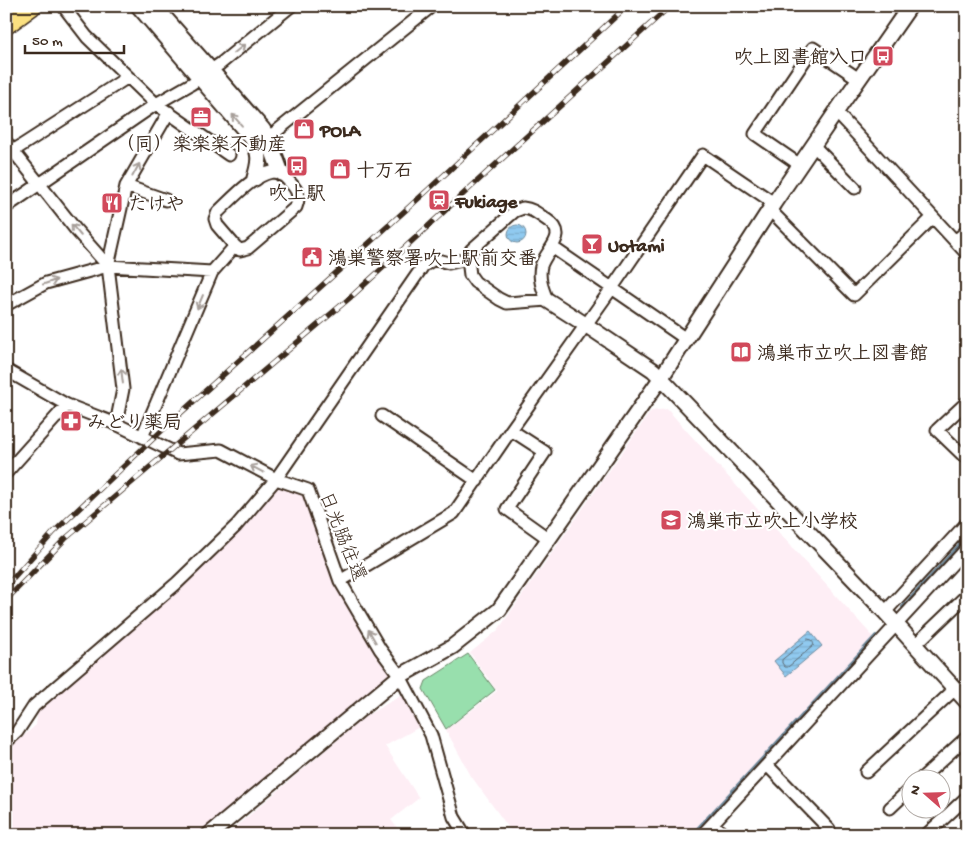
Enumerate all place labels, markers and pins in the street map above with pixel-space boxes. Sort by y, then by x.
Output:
bus stop icon: 吹上図書館入口 [871,44,895,68]
place label: 吹上図書館入口 [734,47,867,71]
office icon: （同）楽楽楽不動産 [189,105,213,129]
shop icon: POLA [292,117,316,141]
place label: POLA [319,121,362,144]
place label: （同）楽楽楽不動産 [115,133,287,158]
bus stop icon: 吹上駅 [285,154,309,178]
shop icon: 十万石 [328,157,352,181]
place label: 十万石 [356,160,413,184]
place label: 吹上駅 [268,183,326,207]
station icon: Fukiage [427,188,451,212]
restaurant icon: たけや [100,191,124,215]
place label: Fukiage [454,192,519,215]
place label: たけや [128,195,185,218]
bar icon: Uotami [580,232,604,256]
place label: Uotami [608,236,665,259]
public building icon: 鴻巣警察署吹上駅前交番 [300,245,324,269]
place label: 鴻巣警察署吹上駅前交番 [328,248,537,272]
library icon: 鴻巣市立吹上図書館 [729,340,753,364]
place label: 鴻巣市立吹上図書館 [757,343,928,367]
pharmacy icon: みどり薬局 [59,409,83,433]
place label: みどり薬局 [87,412,182,436]
school or university icon: 鴻巣市立吹上小学校 [659,508,683,532]
place label: 鴻巣市立吹上小学校 [687,511,858,535]

